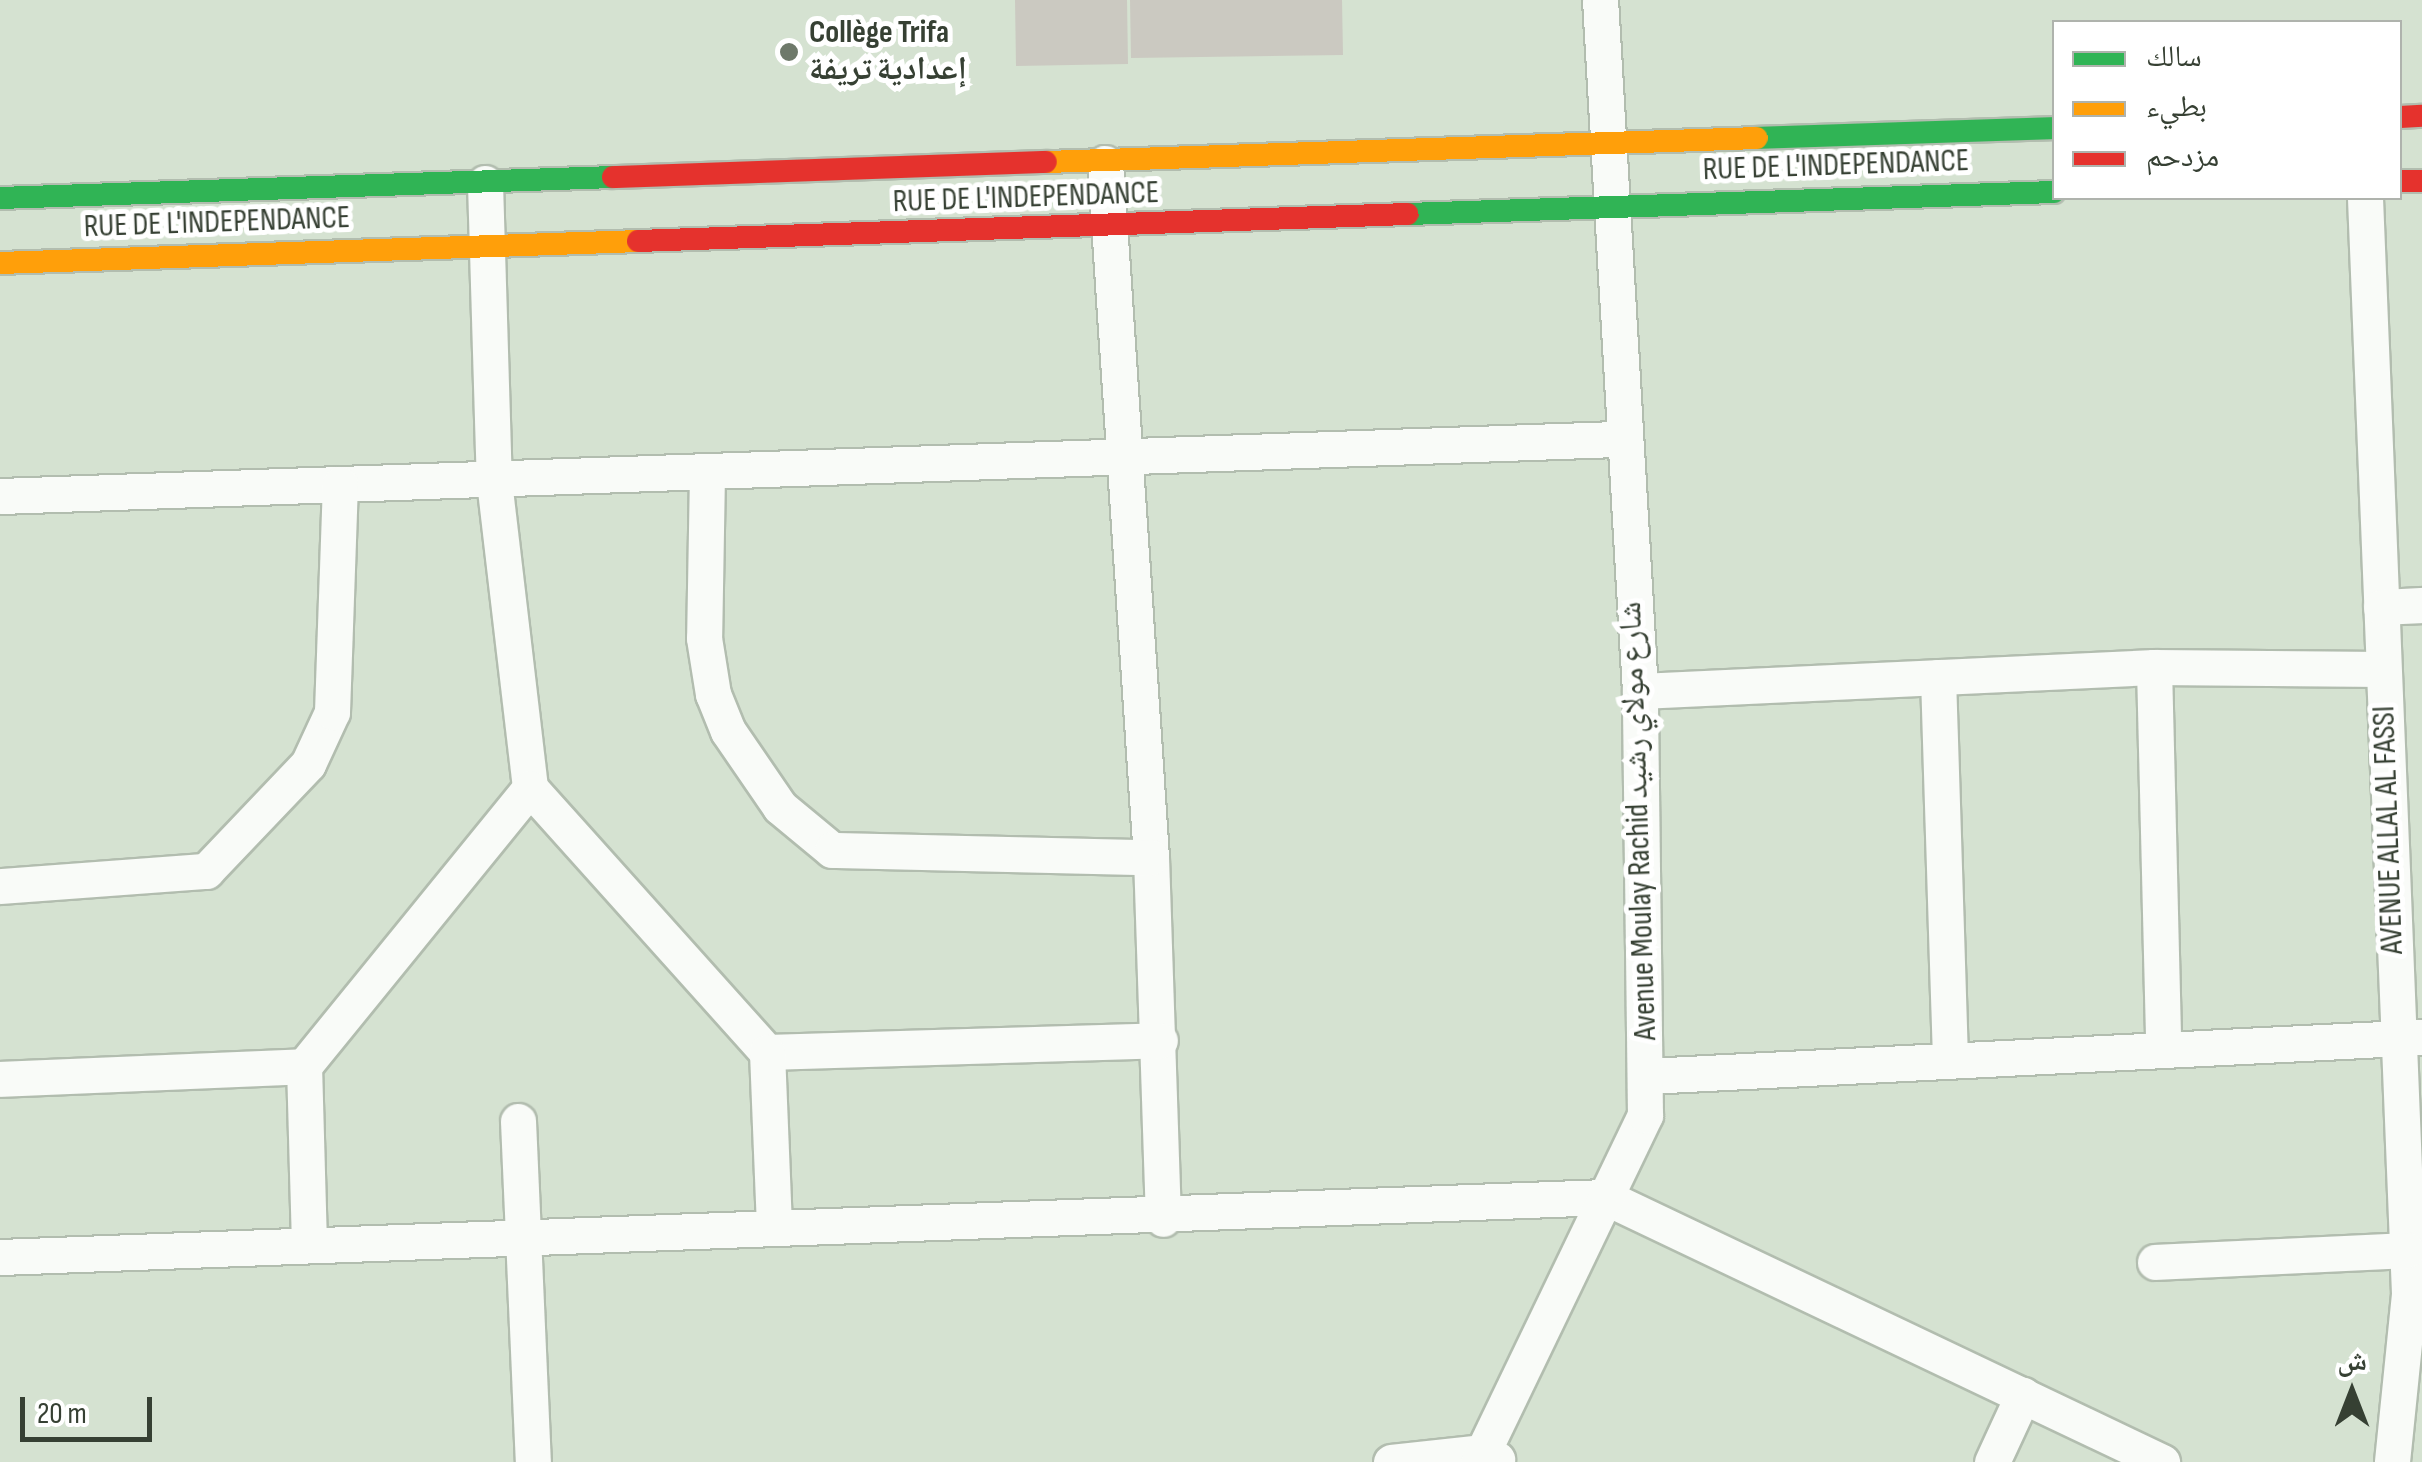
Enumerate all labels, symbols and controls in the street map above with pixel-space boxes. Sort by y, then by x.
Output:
place label: Collège Trifa إعدادية تريفة [809,15,967,90]
legend [2052,20,2402,200]
text: سالك [2146,39,2202,75]
marker: Collège Trifa إعدادية تريفة [778,41,800,63]
text: بطيء [2146,89,2207,125]
text: مزدحم [2146,139,2219,175]
street label: RUE DE L'INDEPENDANCE [1702,142,1970,190]
street label: RUE DE L'INDEPENDANCE [892,174,1160,222]
street label: RUE DE L'INDEPENDANCE [83,199,351,247]
street label: Avenue Moulay Rachid شارع مولاي رشيد [1612,601,1666,1041]
street label: AVENUE ALLAL AL FASSI [2365,705,2413,955]
north arrow [2302,1342,2402,1442]
text: ش [2337,1345,2367,1378]
scale bar [25,1377,158,1439]
text: 20 m [37,1396,87,1432]

